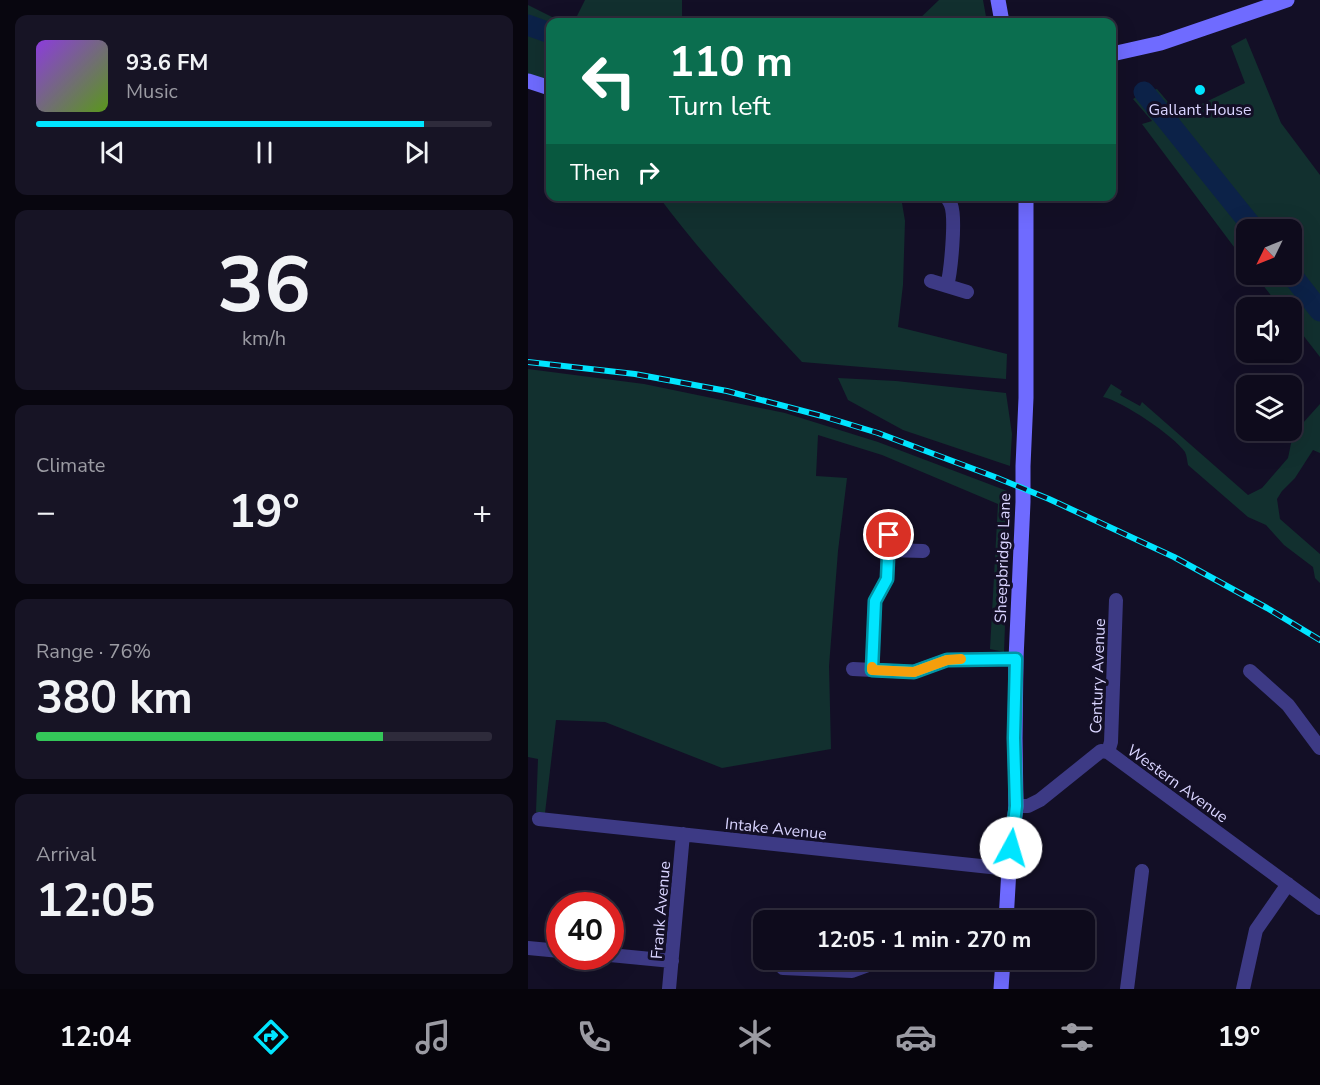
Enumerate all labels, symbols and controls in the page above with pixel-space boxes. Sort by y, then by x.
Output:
text: 110 m [669,34,793,91]
icon: left [570,42,648,120]
text: 93.6 FM [126,48,208,78]
text: Music [126,78,178,105]
marker: Gallant House [1193,83,1207,97]
text: Turn left [669,88,770,125]
place label: Gallant House [1148,99,1252,121]
icon: previous [96,136,129,169]
icon: pause [248,136,281,169]
icon: next [400,136,433,169]
icon: right [632,156,665,189]
text: Then [570,158,620,188]
north arrow [1236,219,1302,285]
map controls [1236,219,1302,441]
text: 36 [217,232,311,339]
button: sound [1236,297,1302,363]
text: km/h [242,325,286,352]
button: layers [1236,375,1302,441]
text: Climate [36,452,105,479]
text: 19° [228,482,300,543]
text: − [36,490,56,535]
text: + [472,490,492,535]
street label: Sheepbridge Lane [990,493,1016,623]
pin [863,509,914,560]
icon: arrive [872,518,905,551]
street label: Century Avenue [1085,618,1111,734]
text: Range · 76% [36,638,151,665]
text: 380 km [36,668,193,729]
street label: Western Avenue [1122,740,1233,828]
street label: Intake Avenue [724,813,828,845]
position arrow [979,816,1043,880]
text: Arrival [36,841,96,868]
street label: Frank Avenue [646,860,676,960]
text: 12:05 [36,871,155,932]
speed limit sign: 40 [546,892,624,970]
text: 12:05 · 1 min · 270 m [817,925,1031,955]
icon: directions [250,1016,292,1058]
icon: music [412,1016,454,1058]
icon: phone [573,1016,615,1058]
icon: climate [734,1016,776,1058]
icon: car [895,1016,937,1058]
icon: filters [1056,1016,1098,1058]
text: 12:04 [60,1019,131,1056]
text: 19° [1218,1019,1260,1056]

